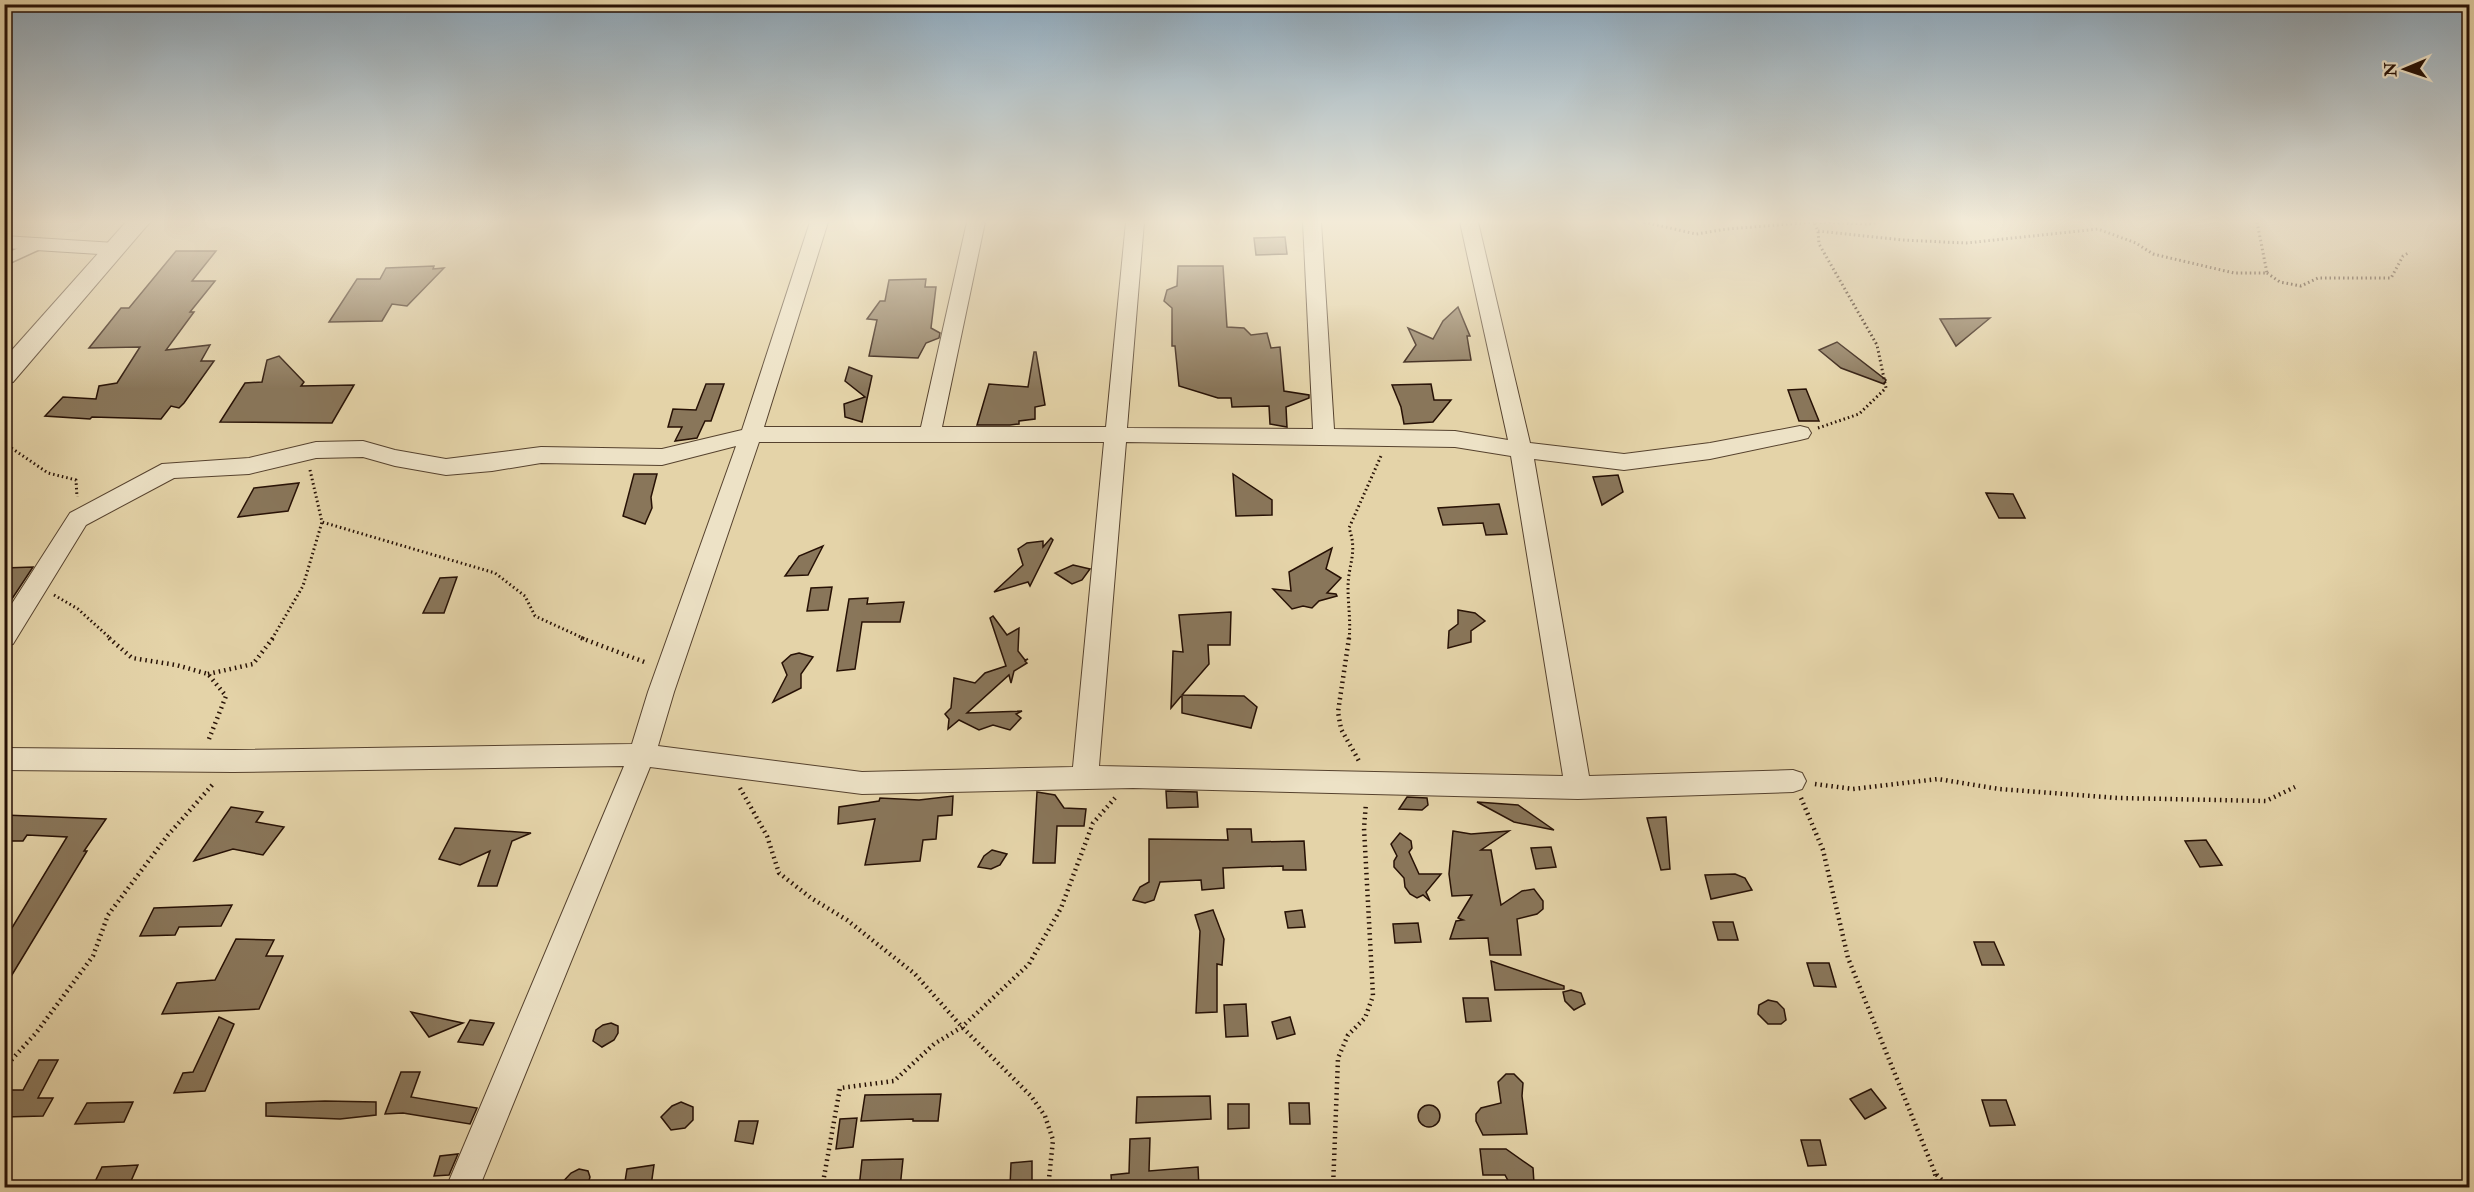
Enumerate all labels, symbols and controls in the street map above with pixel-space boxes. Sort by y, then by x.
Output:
north arrow [2375,39,2435,99]
text: N [2381,61,2401,78]

